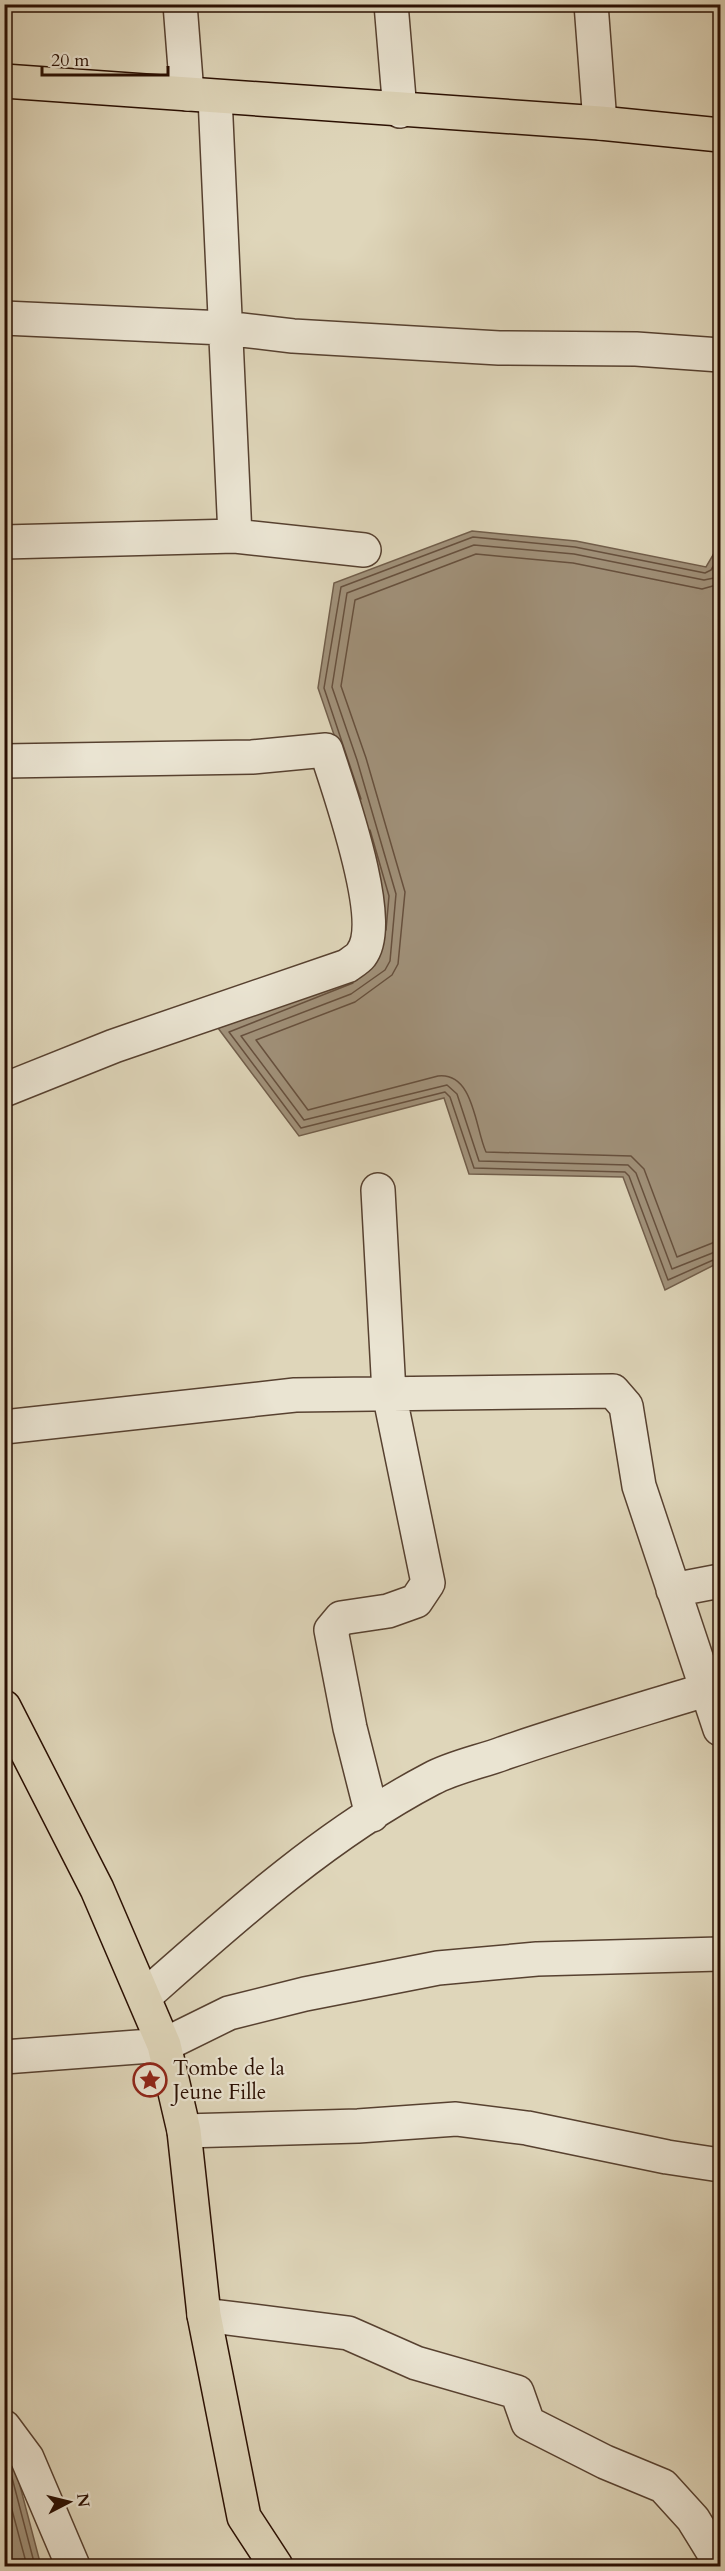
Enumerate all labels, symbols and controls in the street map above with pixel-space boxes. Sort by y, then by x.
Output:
scale bar [42,39,168,77]
text: 20 m [51,48,90,73]
place label: Tombe de la Jeune Fille [170,2054,285,2107]
place icon: Tombe de la Jeune Fille [132,2062,168,2098]
north arrow [39,2472,99,2532]
text: N [71,2492,95,2509]

